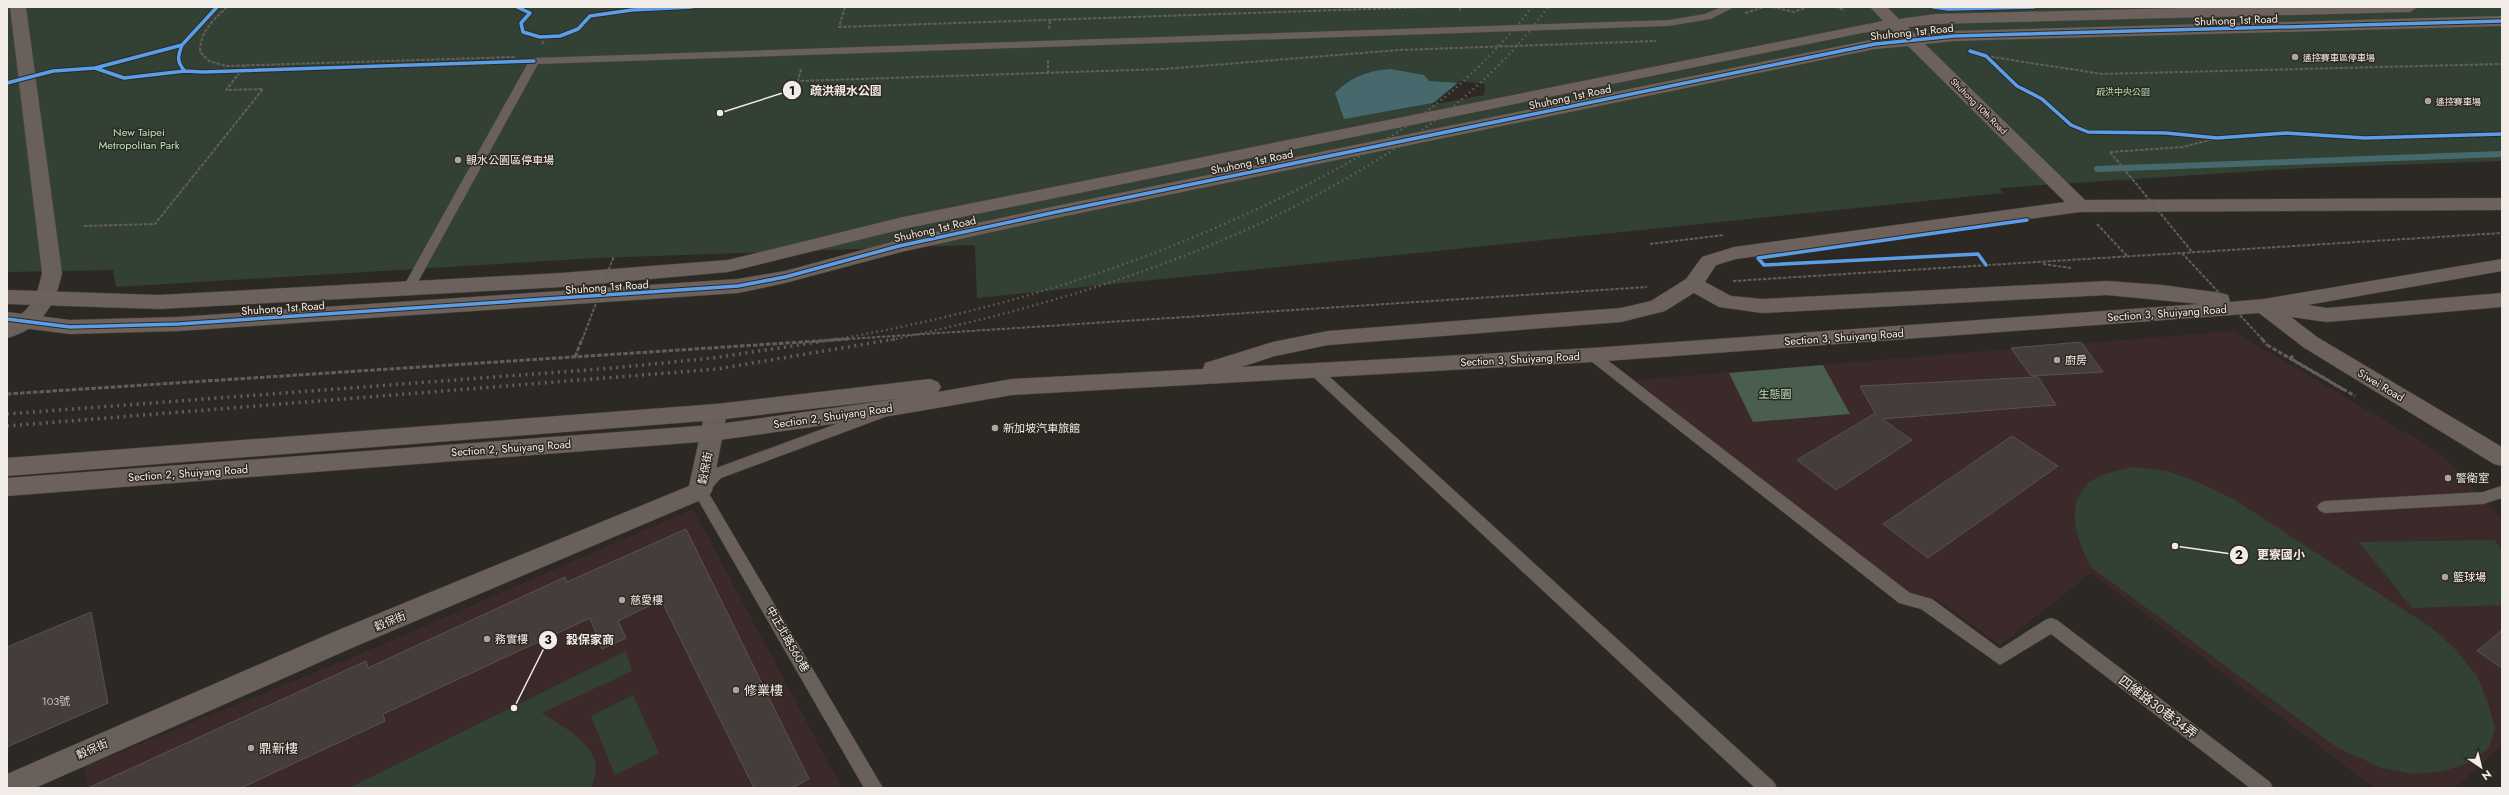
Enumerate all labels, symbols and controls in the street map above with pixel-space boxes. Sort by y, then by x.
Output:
street label: Shuhong 1st Road [2194,11,2278,29]
street label: Shuhong 1st Road [1870,20,1954,44]
place label: 遙控賽車區停車場 [2303,51,2375,64]
marker: 遙控賽車區停車場 [2290,52,2300,62]
street label: Shuhong 10th Road [1948,75,2010,137]
callout: 疏洪親水公園 [782,78,890,102]
street label: Shuhong 1st Road [1527,80,1613,114]
text: 1 [789,82,795,100]
text: 疏洪親水公園 [810,82,882,100]
park label: 疏洪中央公園 [2096,85,2150,98]
place label: 遙控賽車場 [2436,95,2481,108]
marker: 遙控賽車場 [2423,96,2433,106]
park label: New Taipei Metropolitan Park [98,124,180,153]
street label: Shuhong 1st Road [1209,145,1295,179]
place label: 親水公園區停車場 [466,152,554,168]
marker: 親水公園區停車場 [453,155,463,165]
street label: Shuhong 1st Road [892,212,978,246]
street label: Shuhong 1st Road [565,276,649,298]
street label: Shuhong 1st Road [241,297,325,319]
street label: Section 3, Shuiyang Road [2107,301,2227,325]
street label: Section 3, Shuiyang Road [1784,325,1904,349]
street label: Section 3, Shuiyang Road [1460,348,1580,370]
place label: 廚房 [2065,352,2087,368]
marker: 廚房 [2052,355,2062,365]
street label: Siwei Road [2355,365,2407,405]
park label: 生態園 [1759,386,1792,402]
street label: Section 2, Shuiyang Road [772,400,894,432]
place label: 新加坡汽車旅館 [1003,420,1080,436]
marker: 新加坡汽車旅館 [990,423,1000,433]
street label: Section 2, Shuiyang Road [451,436,571,460]
street label: 穀保街 [694,450,716,486]
street label: Section 2, Shuiyang Road [128,461,248,485]
place label: 警衛室 [2456,470,2489,486]
marker: 警衛室 [2443,473,2453,483]
callout: 更寮國小 [2229,543,2313,567]
text: 2 [2235,546,2243,564]
text: 更寮國小 [2257,546,2305,564]
place label: 籃球場 [2453,569,2486,585]
marker: 籃球場 [2440,572,2450,582]
place label: 慈愛樓 [630,592,663,608]
marker: 慈愛樓 [617,595,627,605]
street label: 中正北路560巷 [763,603,813,675]
street label: 穀保街 [372,607,408,635]
callout: 穀保家商 [538,628,622,652]
place label: 務實樓 [495,631,528,647]
text: 3 [544,631,552,649]
text: 穀保家商 [566,631,614,649]
marker: 務實樓 [482,634,492,644]
street label: 四維路30巷34弄 [2115,671,2201,743]
place label: 修業樓 [744,681,783,700]
marker: 修業樓 [731,685,741,695]
house number: 103號 [42,693,70,709]
street label: 穀保街 [74,735,110,763]
place label: 鼎新樓 [259,739,298,758]
marker: 鼎新樓 [246,743,256,753]
north arrow [2461,747,2501,787]
text: N [2479,766,2495,784]

